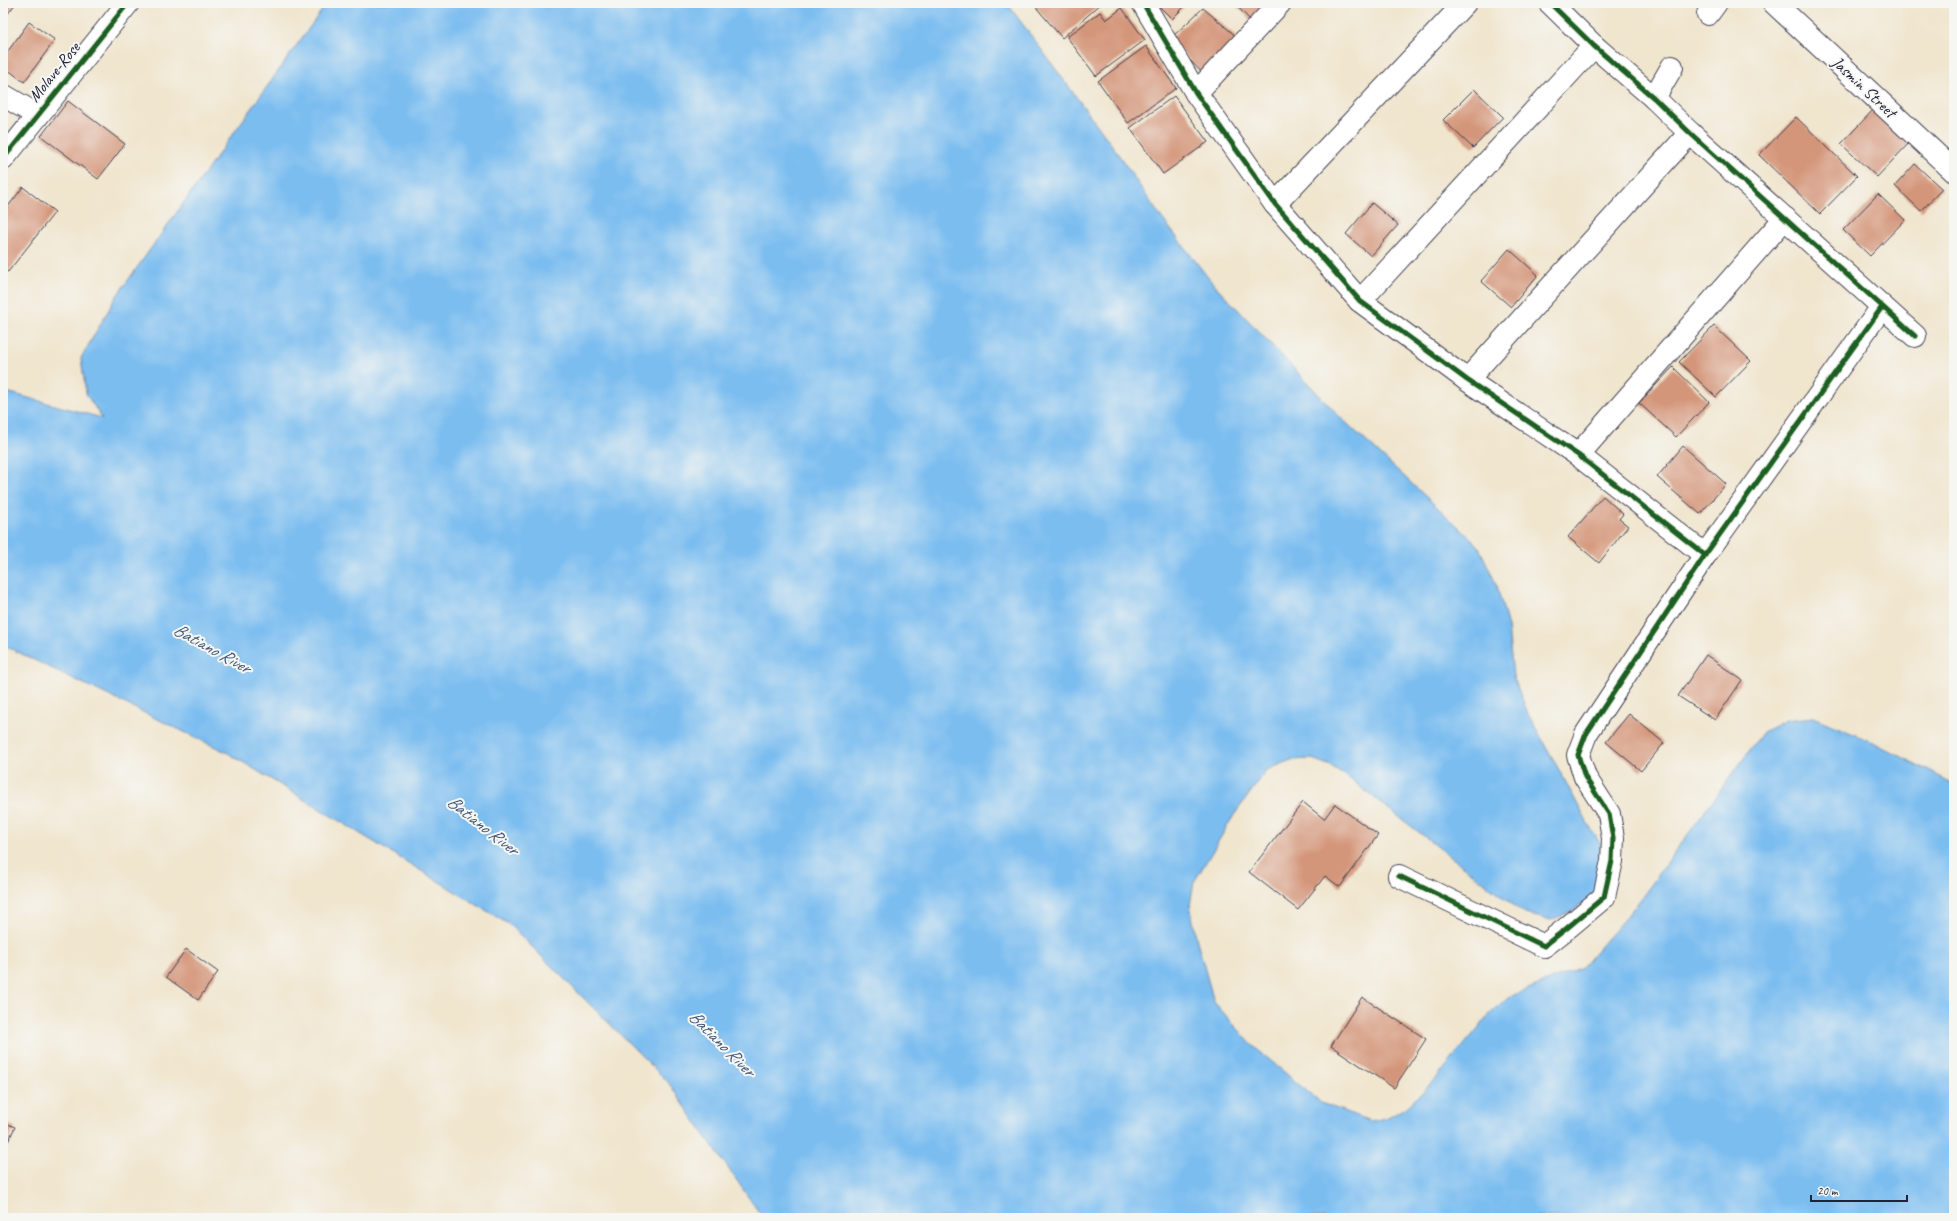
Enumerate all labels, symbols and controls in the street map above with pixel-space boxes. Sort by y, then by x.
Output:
street label: Molave-Rose [24,37,85,106]
street label: Jasmin Street [1827,51,1902,124]
water label: Batiano River [170,618,257,680]
water label: Batiano River [443,790,526,862]
water label: Batiano River [685,1006,762,1083]
scale bar [1811,1177,1907,1203]
text: 20 m [1817,1183,1839,1199]

